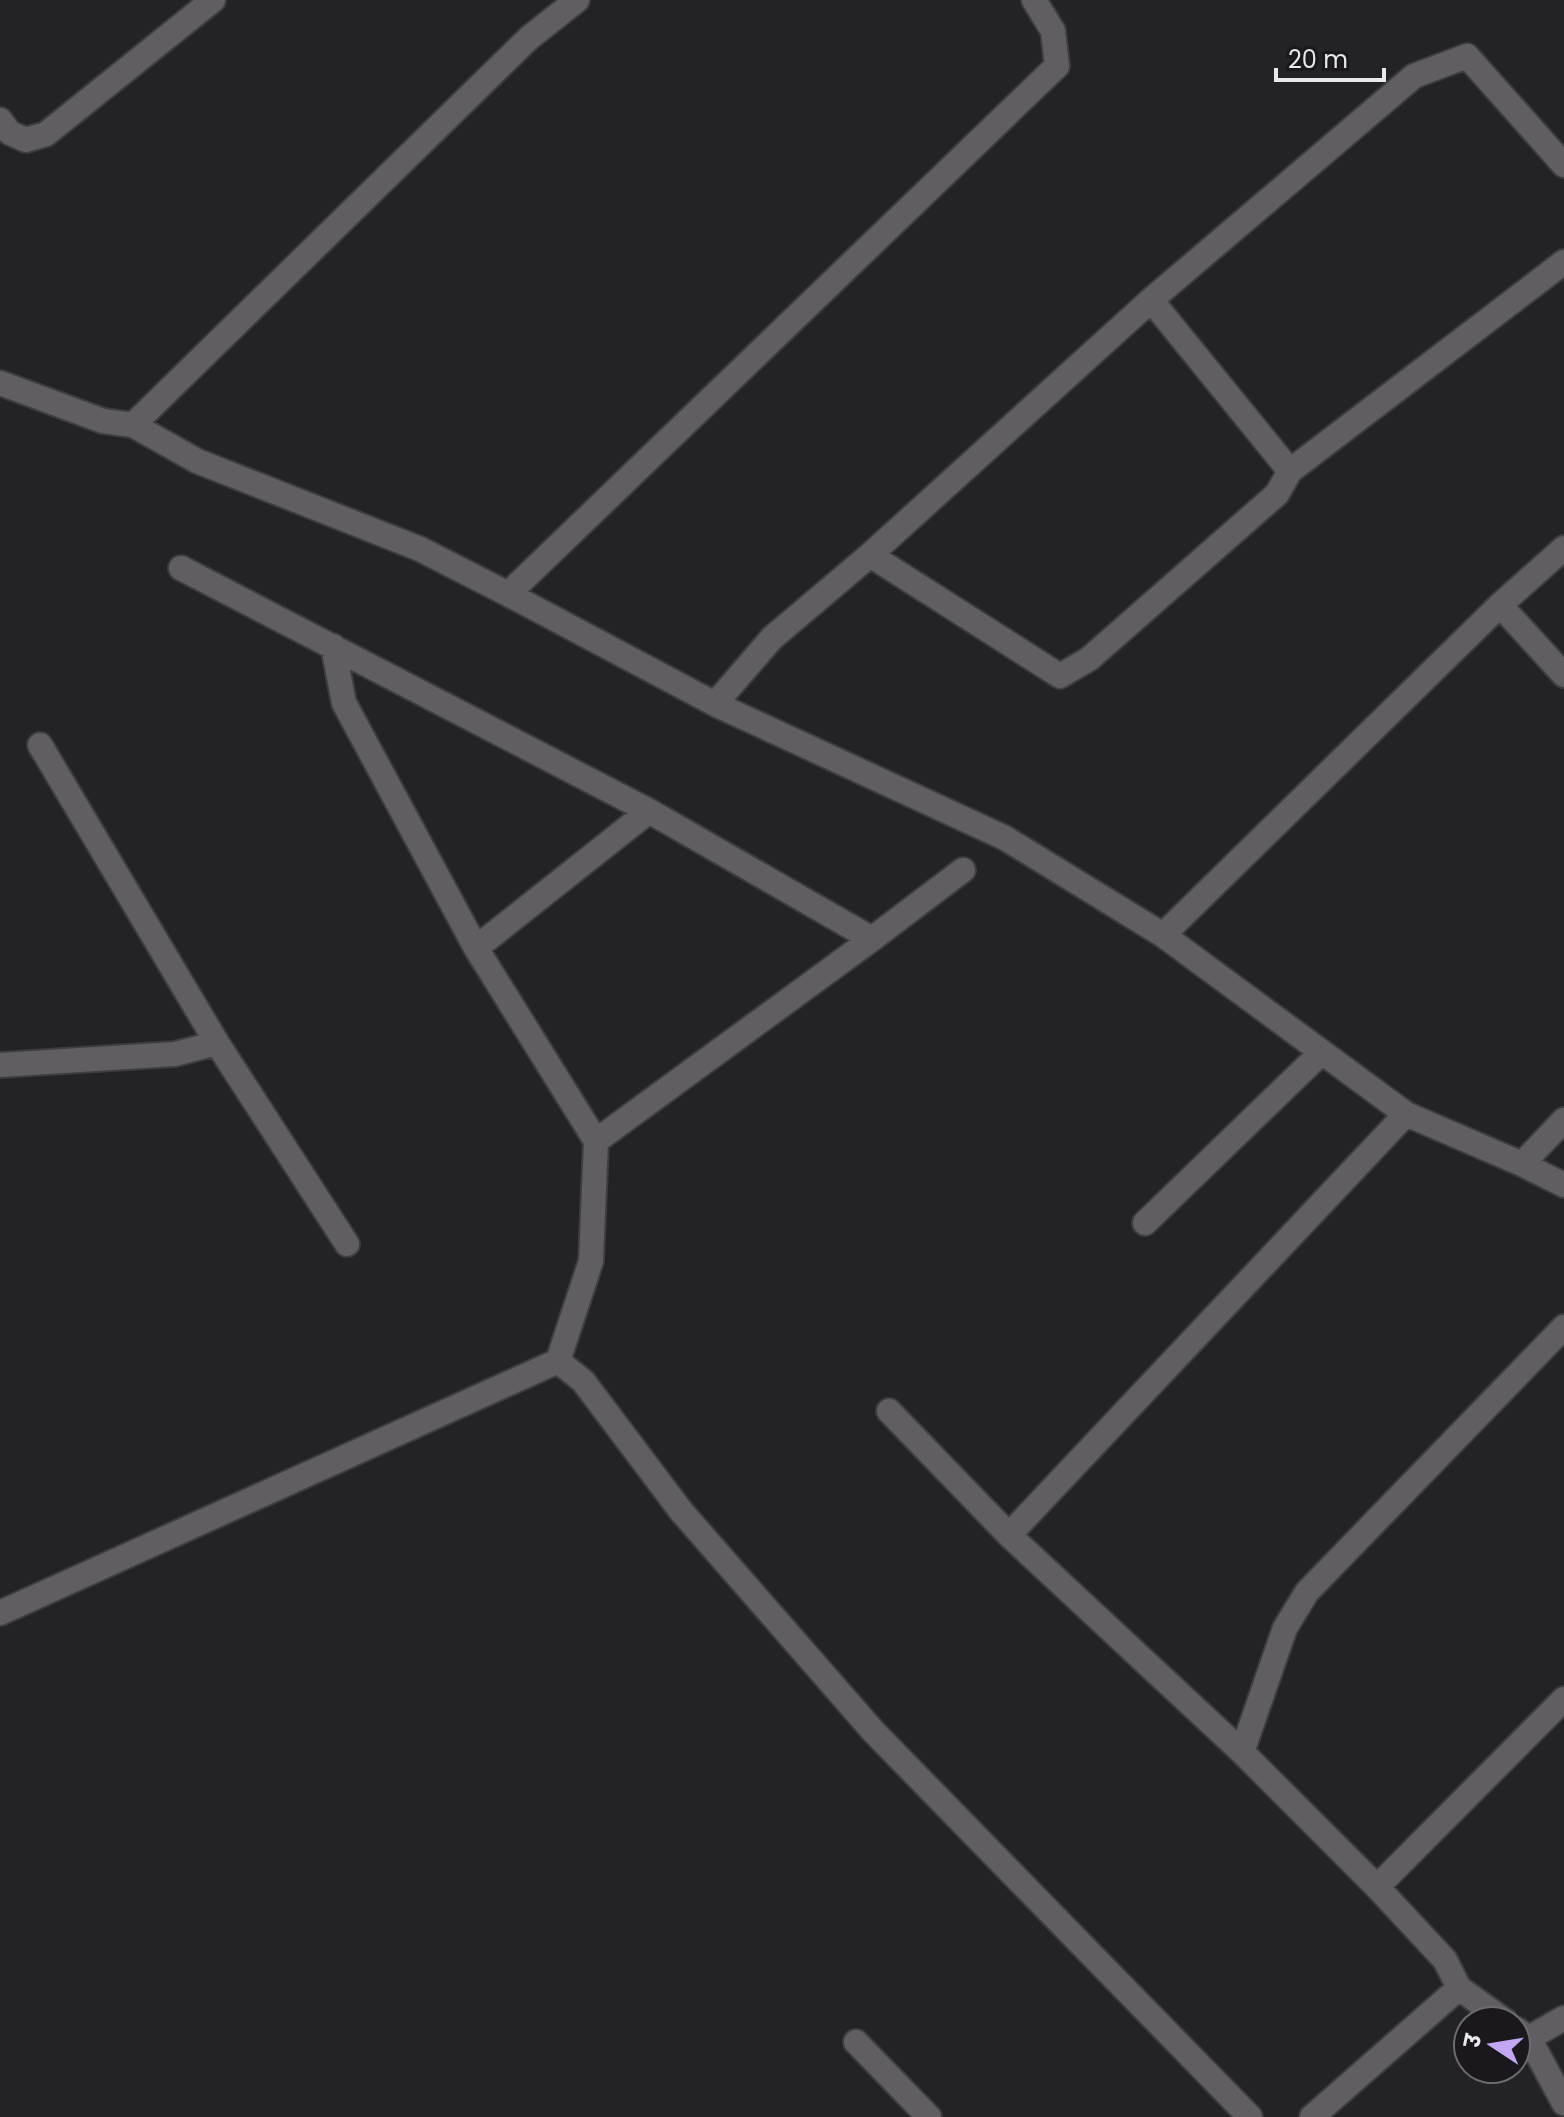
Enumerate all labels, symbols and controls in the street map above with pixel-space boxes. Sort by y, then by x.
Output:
scale bar [1276,32,1384,82]
text: 20 m [1288,43,1348,76]
north arrow [1452,2005,1532,2085]
text: उ [1456,2031,1489,2051]

